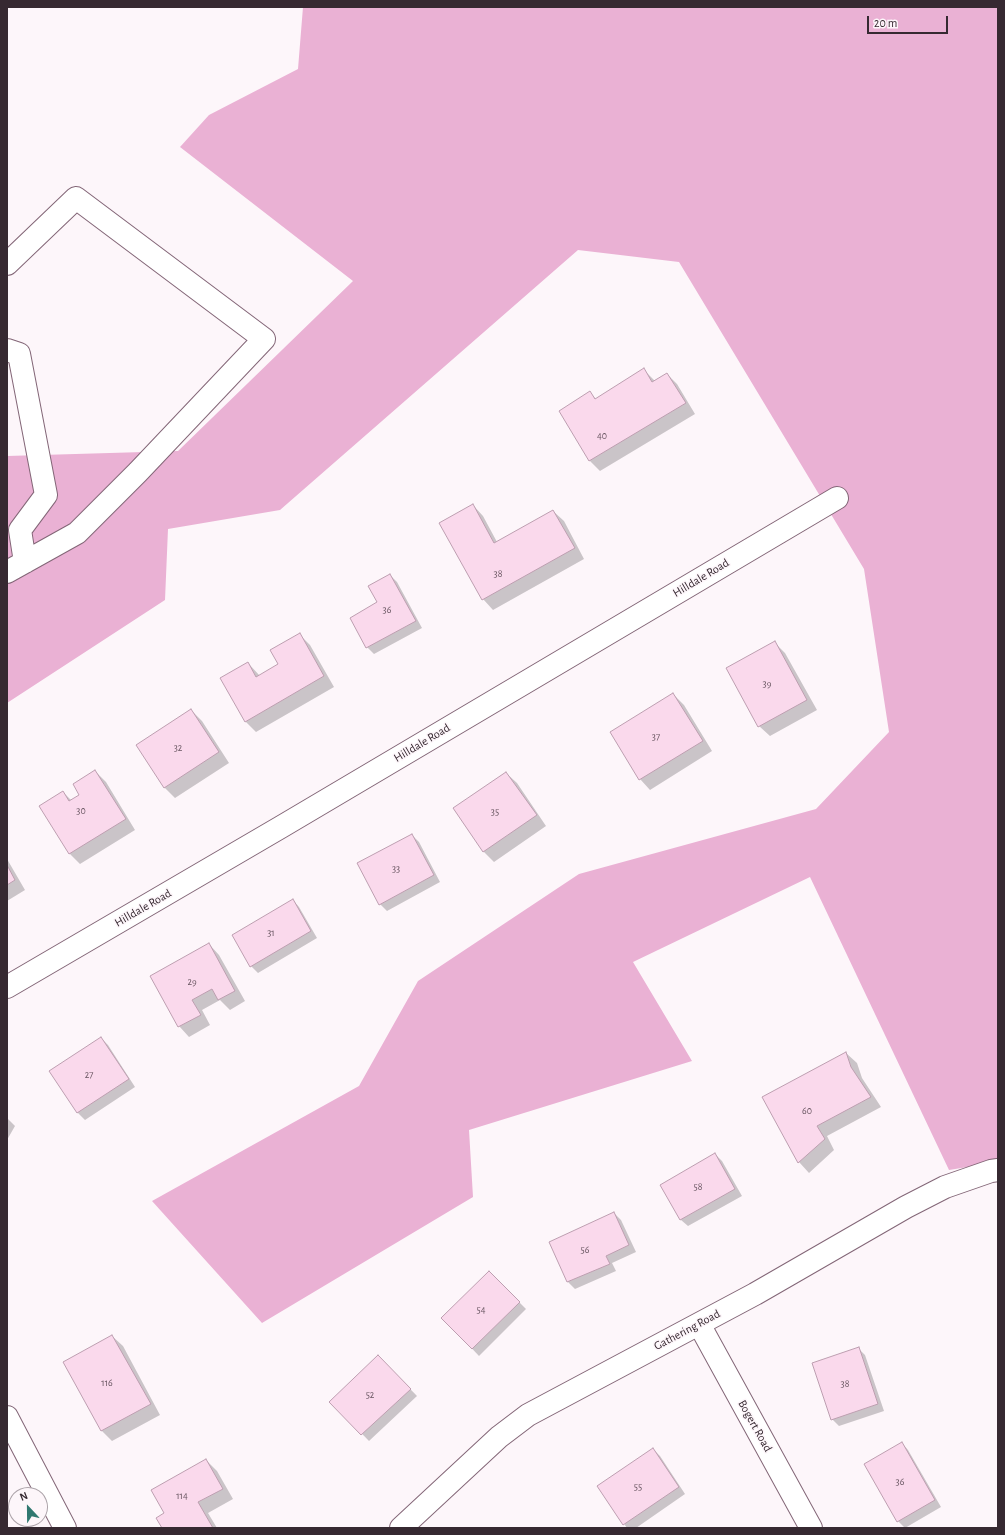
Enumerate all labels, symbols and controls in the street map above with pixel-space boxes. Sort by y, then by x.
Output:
scale bar [869,8,950,34]
text: 20 m [874,17,897,29]
house number: 40 [597,430,607,442]
street label: Hilldale Road [670,556,732,600]
house number: 38 [494,568,502,580]
house number: 36 [383,604,391,616]
house number: 39 [763,678,771,690]
street label: Hilldale Road [391,721,453,765]
house number: 37 [652,731,660,743]
house number: 32 [174,742,182,754]
house number: 30 [76,805,86,817]
house number: 35 [491,806,499,818]
house number: 33 [392,863,400,875]
street label: Hilldale Road [112,886,174,930]
house number: 31 [267,927,275,939]
house number: 29 [187,976,197,988]
house number: 27 [85,1069,93,1081]
house number: 60 [802,1105,812,1117]
house number: 58 [694,1181,702,1193]
house number: 56 [581,1244,589,1256]
house number: 54 [477,1304,485,1316]
street label: Gathering Road [651,1307,723,1353]
house number: 116 [101,1377,113,1389]
house number: 38 [841,1378,849,1390]
house number: 52 [366,1389,374,1401]
street label: Bogert Road [735,1398,775,1454]
house number: 36 [896,1476,904,1488]
house number: 55 [634,1481,642,1493]
north arrow [8,1487,48,1527]
text: N [18,1490,29,1503]
house number: 114 [176,1490,188,1502]

